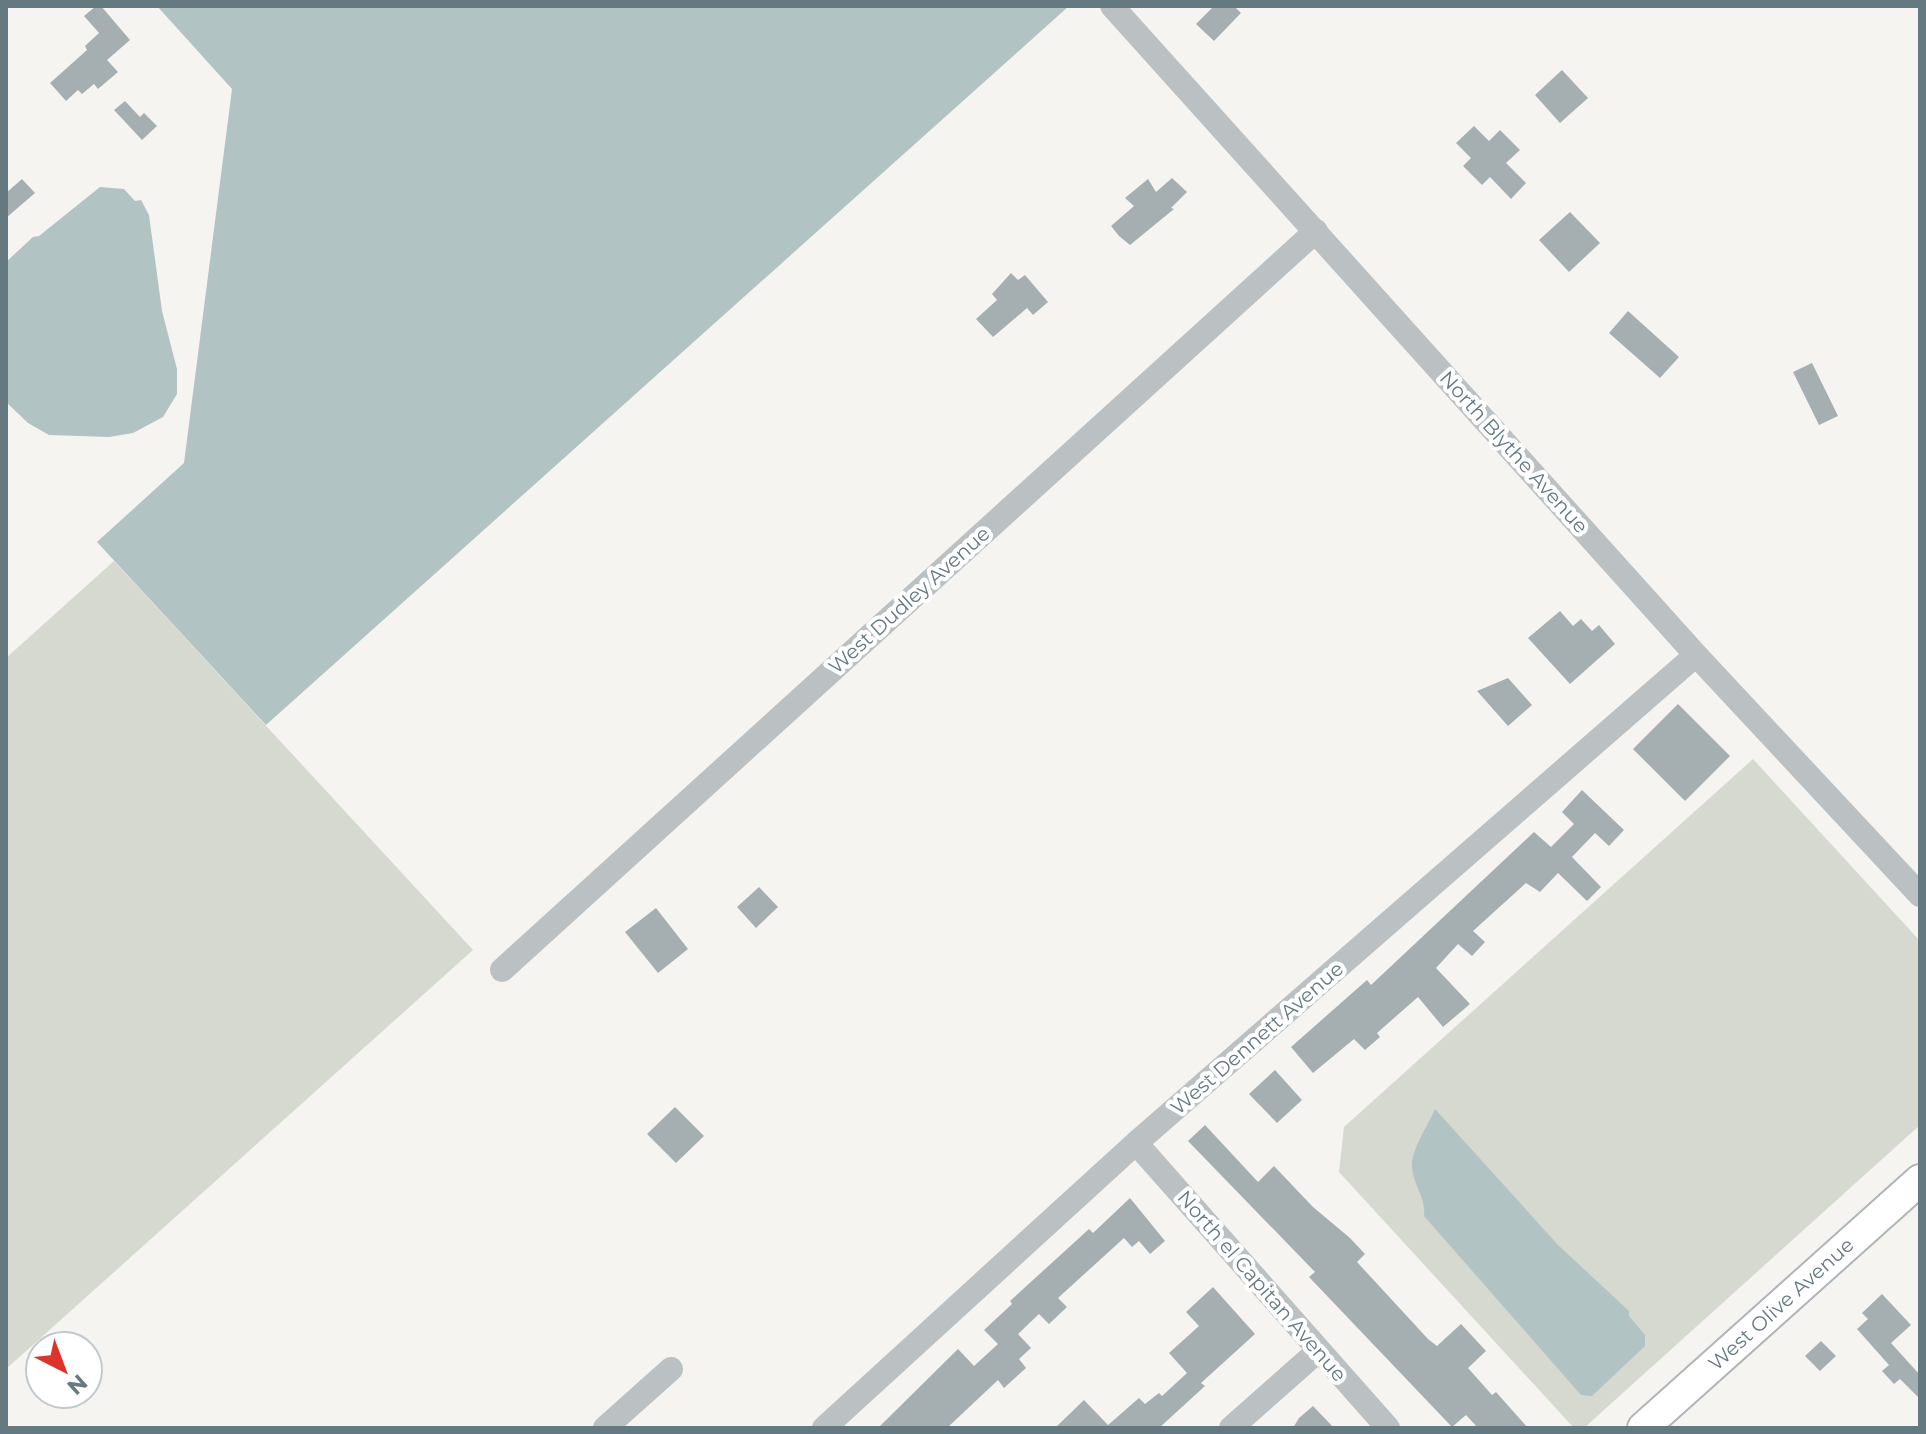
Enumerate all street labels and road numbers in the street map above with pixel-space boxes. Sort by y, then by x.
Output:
street label: North Blythe Avenue [1435,366,1593,538]
street label: West Dudley Avenue [823,521,995,679]
street label: West Dennett Avenue [1166,957,1348,1119]
street label: North el Capitan Avenue [1173,1186,1351,1386]
street label: West Olive Avenue [1703,1232,1859,1376]

